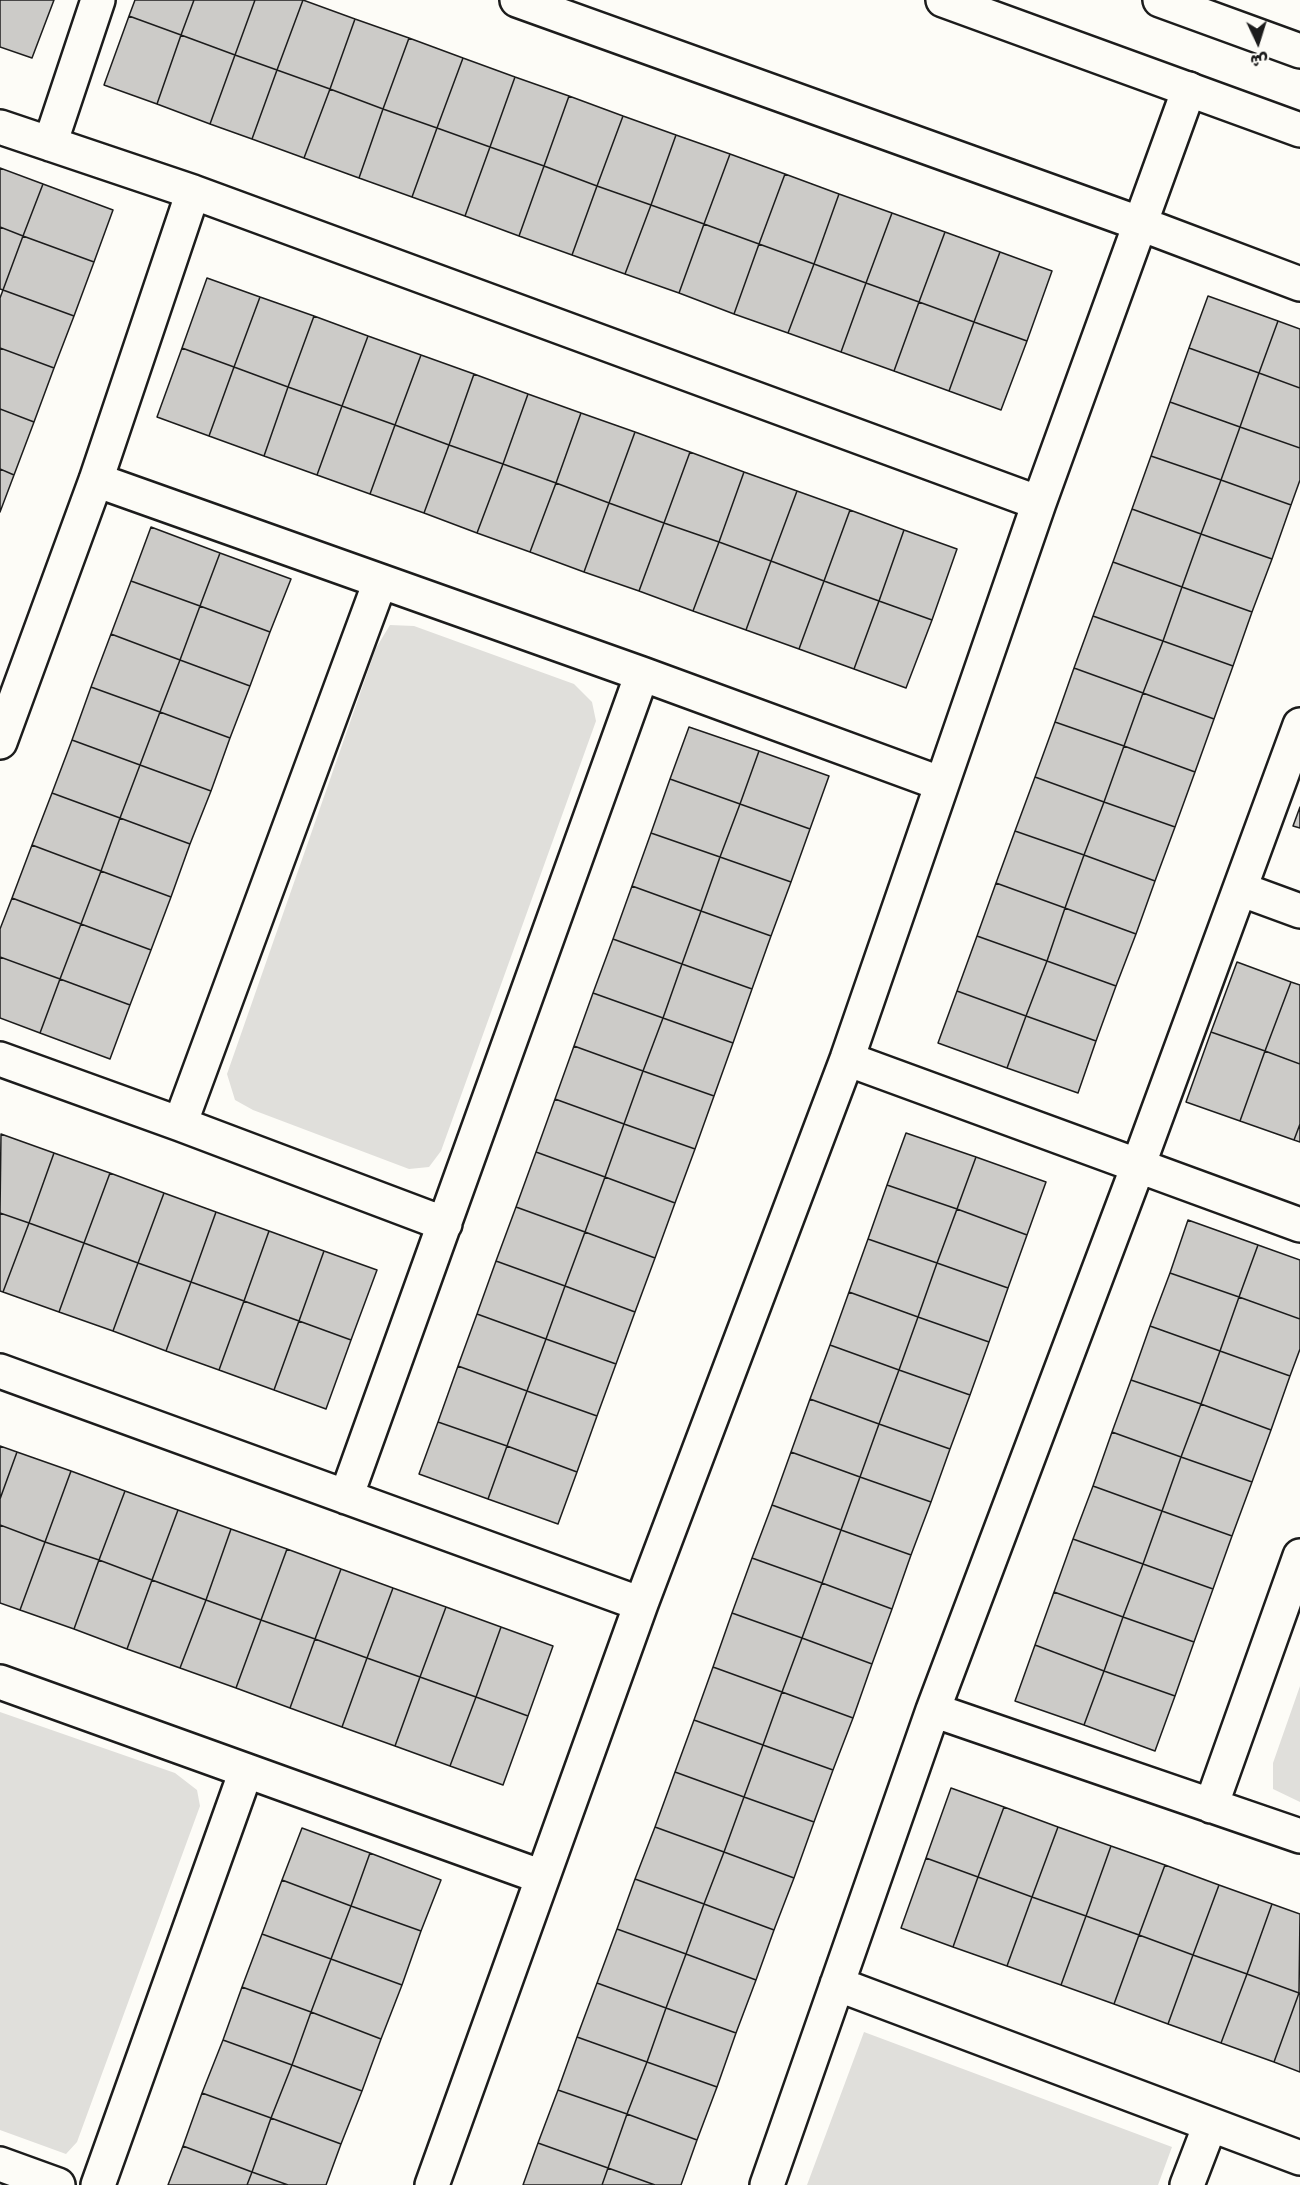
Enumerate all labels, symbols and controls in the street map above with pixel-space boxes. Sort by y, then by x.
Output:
north arrow [1228,12,1288,72]
text: ش [1250,49,1269,72]

